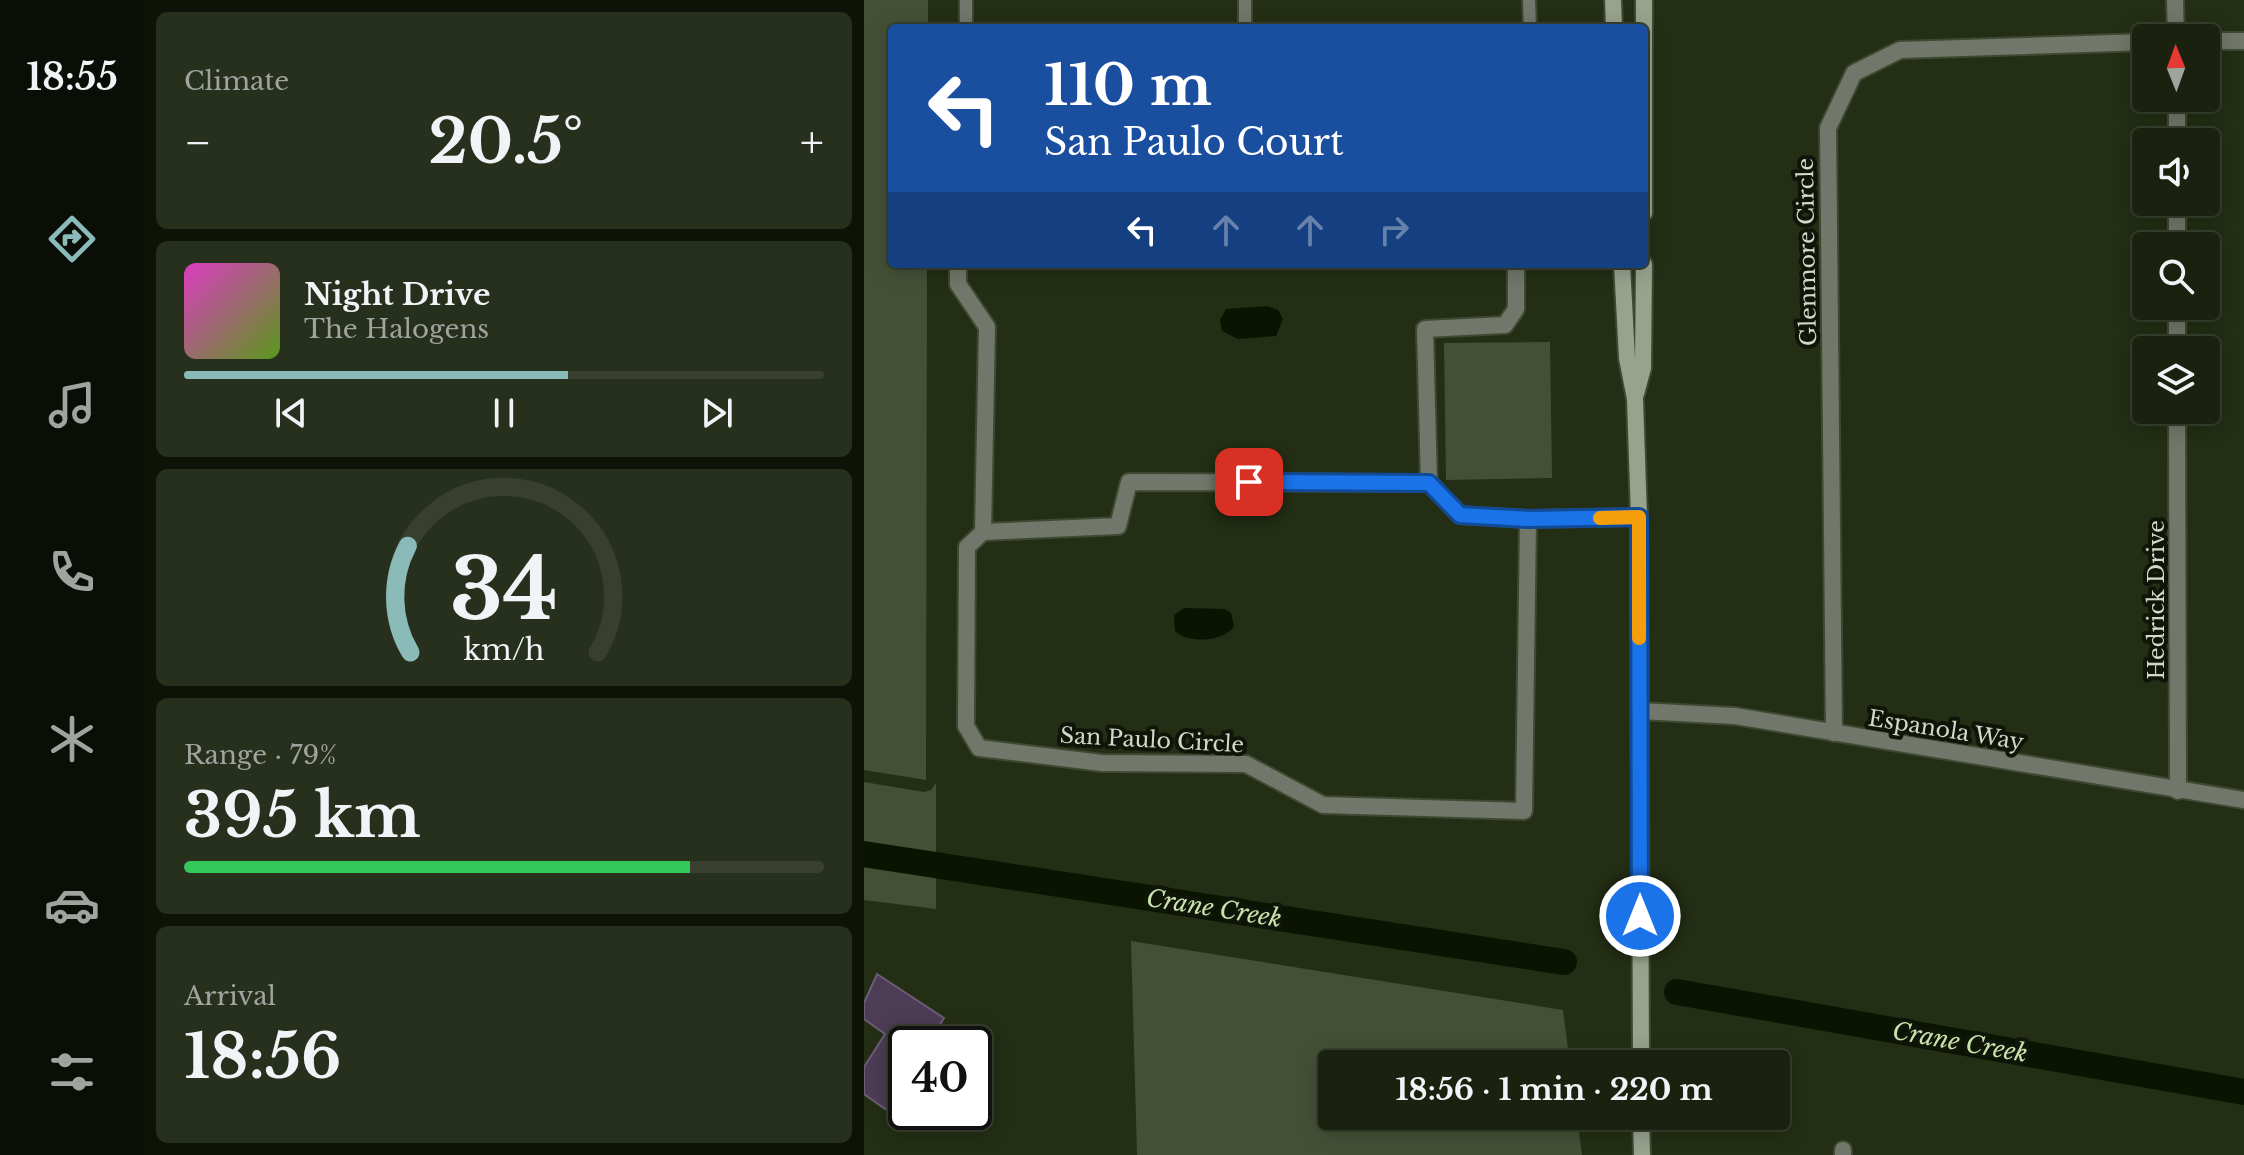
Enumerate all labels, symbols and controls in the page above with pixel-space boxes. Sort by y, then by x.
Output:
north arrow [2132,24,2220,112]
map controls [2132,24,2220,424]
text: 110 m [1044,51,1212,120]
text: 18:55 [26,55,118,100]
icon: left [912,56,1016,160]
text: Climate [184,65,289,97]
text: 20.5° [429,105,583,179]
text: − [184,115,212,170]
text: + [800,115,824,170]
text: San Paulo Court [1044,120,1344,165]
button: sound [2132,128,2220,216]
street label: Glenmore Circle [1792,158,1822,346]
icon: left [1120,208,1164,252]
icon: ahead [1204,208,1248,252]
icon: ahead [1288,208,1332,252]
icon: right [1372,208,1416,252]
icon: directions [44,211,100,267]
button: search [2132,232,2220,320]
text: Night Drive [304,276,490,313]
text: The Halogens [304,313,489,345]
button: layers [2132,336,2220,424]
icon: music [44,377,100,433]
icon: previous [269,391,313,435]
icon: pause [482,391,526,435]
icon: next [695,391,739,435]
pin [1215,448,1283,516]
icon: arrive [1227,460,1271,504]
street label: Hedrick Drive [2143,520,2170,680]
text: 34 [450,538,558,641]
icon: phone [44,544,100,600]
text: km/h [463,633,545,669]
street label: Espanola Way [1866,704,2026,756]
icon: climate [44,711,100,767]
street label: San Paulo Circle [1059,722,1245,758]
text: Range · 79% [184,739,337,771]
text: 395 km [184,779,421,853]
position arrow [1598,874,1682,958]
icon: car [44,877,100,933]
water label: Crane Creek [1144,883,1284,933]
text: Arrival [184,980,276,1012]
water label: Crane Creek [1890,1016,2030,1068]
text: 18:56 [184,1020,341,1094]
speed limit sign: 40 [888,1026,992,1130]
icon: filters [44,1044,100,1100]
text: 18:56 · 1 min · 220 m [1395,1071,1713,1108]

